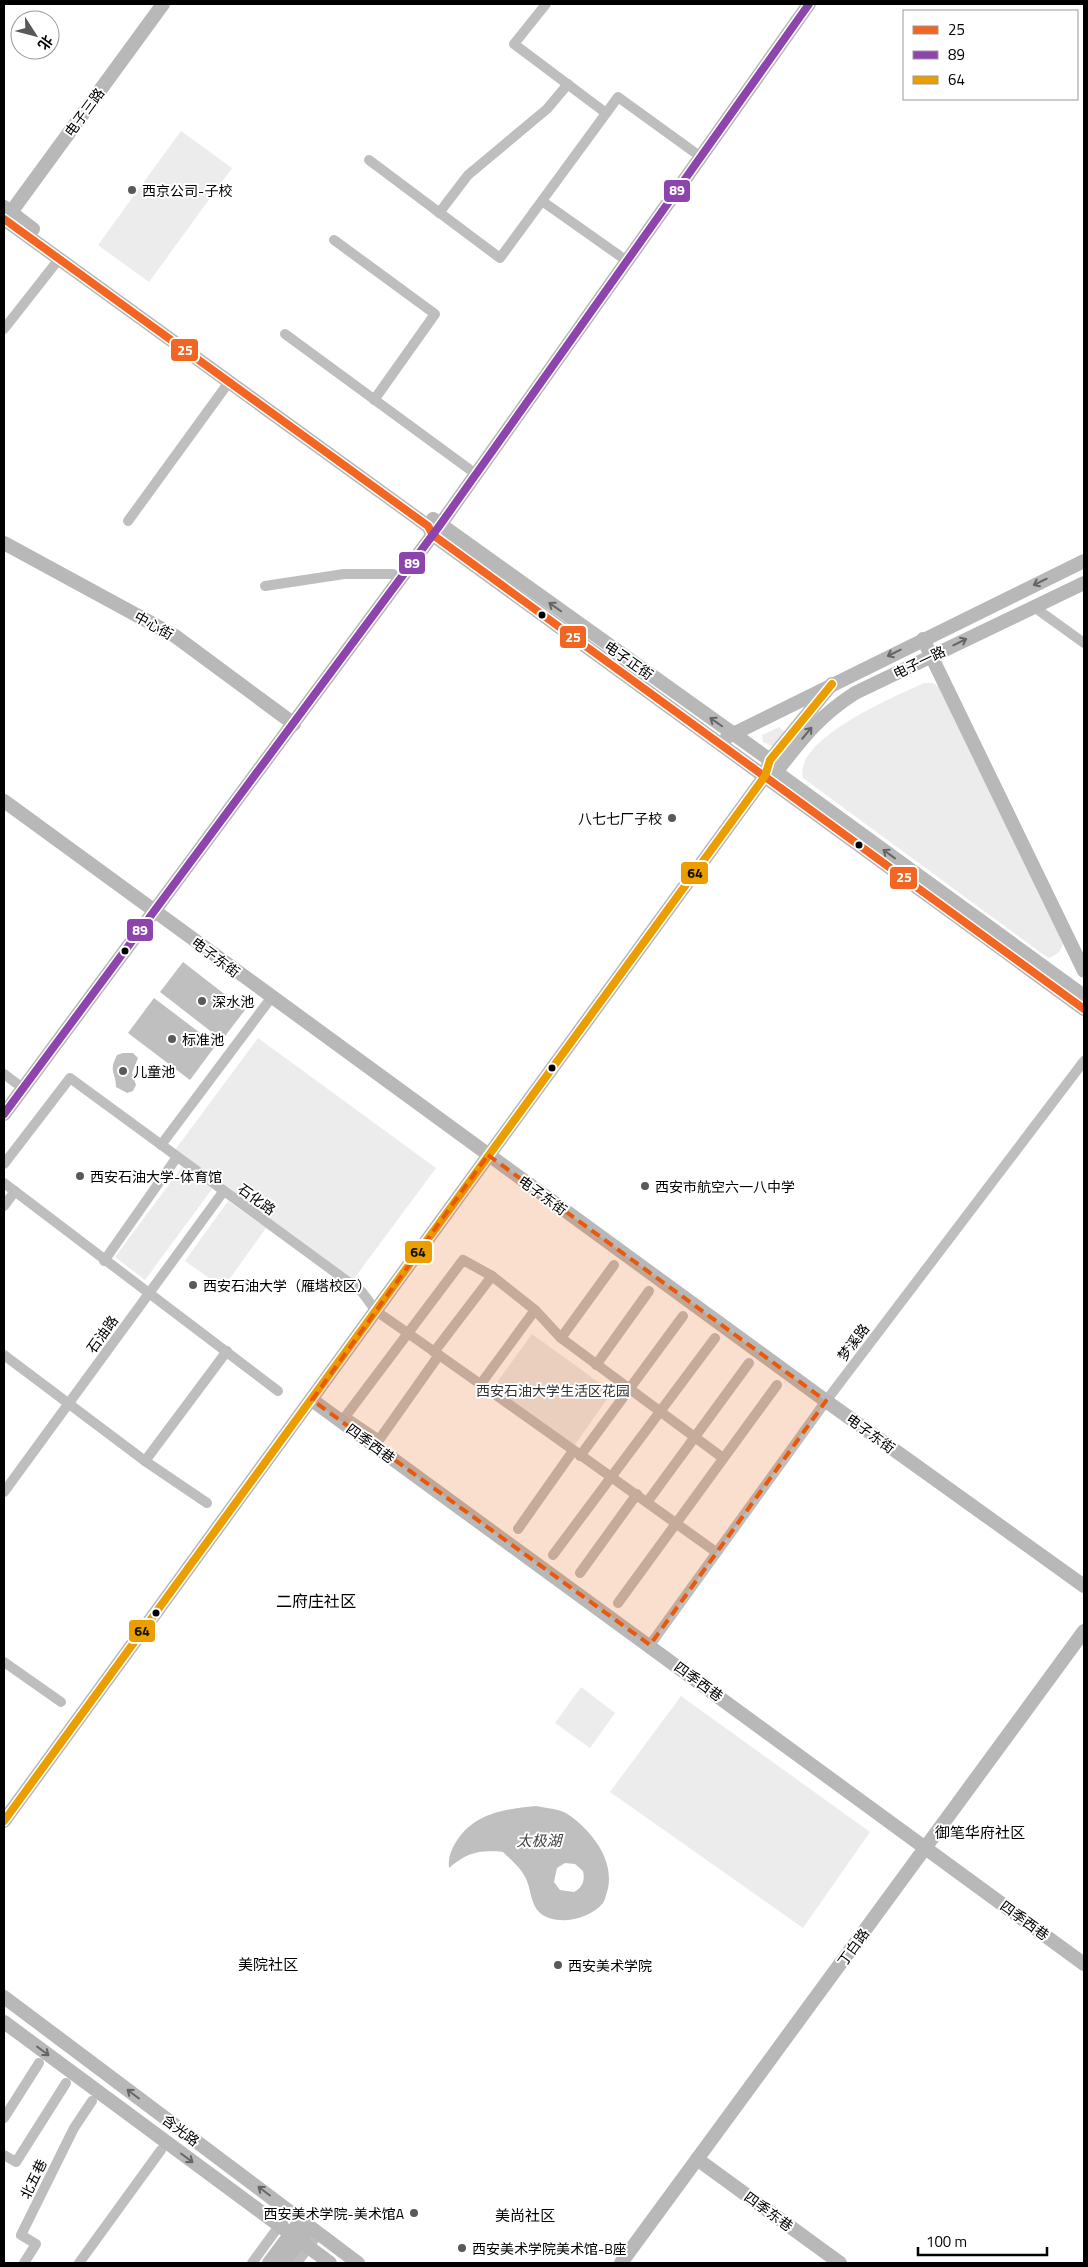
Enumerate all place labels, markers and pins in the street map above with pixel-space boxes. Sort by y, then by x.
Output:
place label: 西京公司-子校 [142,180,232,201]
marker: 西京公司-子校 [126,184,138,196]
unlabelled marker [537,610,547,620]
place label: 八七七厂子校 [578,808,662,829]
marker: 八七七厂子校 [666,812,678,824]
unlabelled marker [854,840,864,850]
unlabelled marker [120,946,130,956]
place label: 深水池 [212,991,254,1012]
marker: 深水池 [196,995,208,1007]
place label: 标准池 [182,1029,224,1050]
marker: 标准池 [166,1033,178,1045]
place label: 儿童池 [133,1061,175,1082]
unlabelled marker [547,1063,557,1073]
marker: 儿童池 [117,1065,129,1077]
place label: 西安石油大学-体育馆 [90,1166,222,1187]
marker: 西安石油大学-体育馆 [74,1170,86,1182]
place label: 西安市航空六一八中学 [655,1176,795,1197]
marker: 西安市航空六一八中学 [639,1180,651,1192]
place label: 西安石油大学（雁塔校区） [203,1275,371,1296]
marker: 西安石油大学（雁塔校区） [187,1279,199,1291]
unlabelled marker [151,1608,161,1618]
place label: 西安美术学院 [568,1955,652,1976]
marker: 西安美术学院 [552,1959,564,1971]
place label: 西安美术学院-美术馆A [264,2203,405,2224]
marker: 西安美术学院-美术馆A [408,2207,420,2219]
place label: 西安美术学院美术馆-B座 [472,2238,627,2259]
marker: 西安美术学院美术馆-B座 [456,2242,468,2254]

